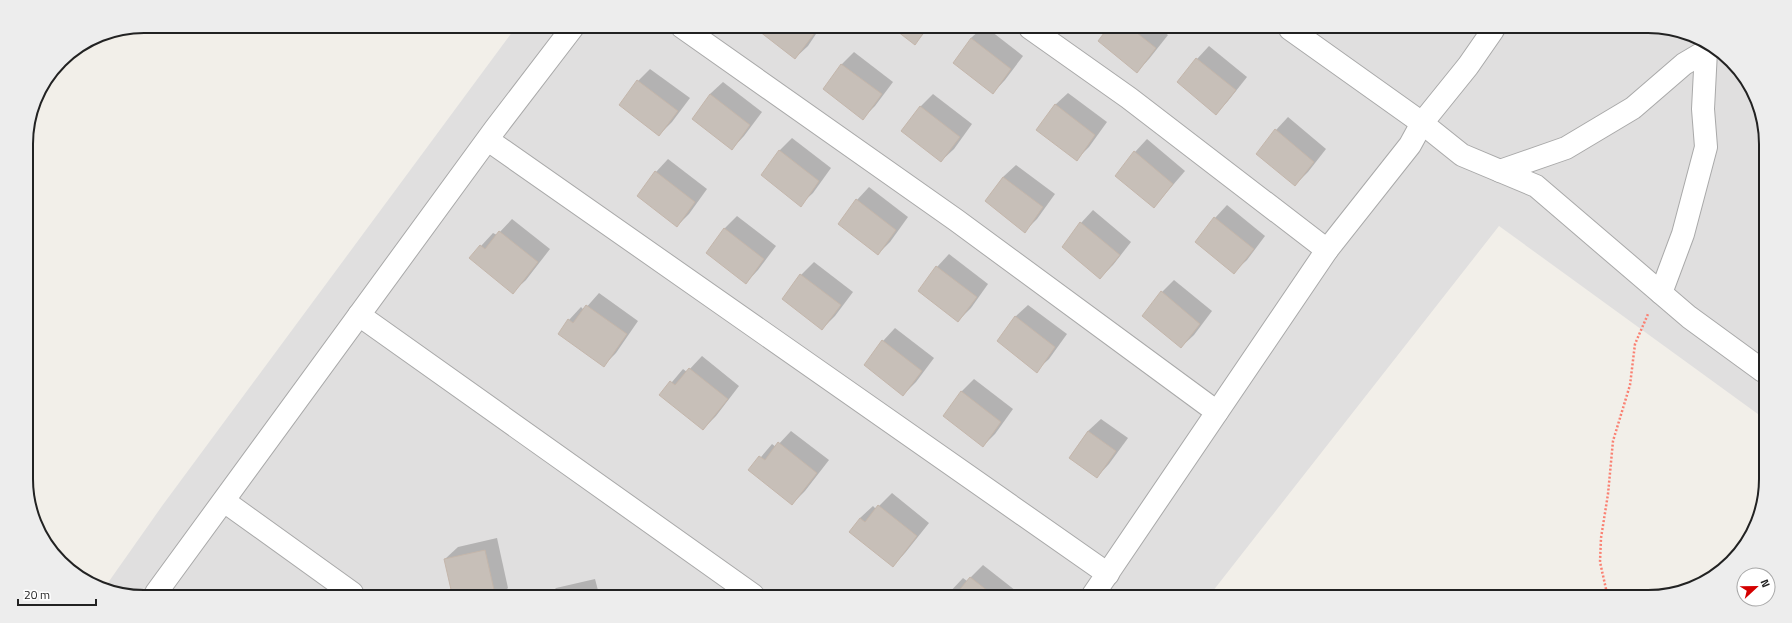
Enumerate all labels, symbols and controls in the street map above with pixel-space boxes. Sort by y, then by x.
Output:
north arrow [1736,567,1776,607]
text: N [1756,577,1774,590]
scale bar [18,581,96,607]
text: 20 m [24,585,50,604]

